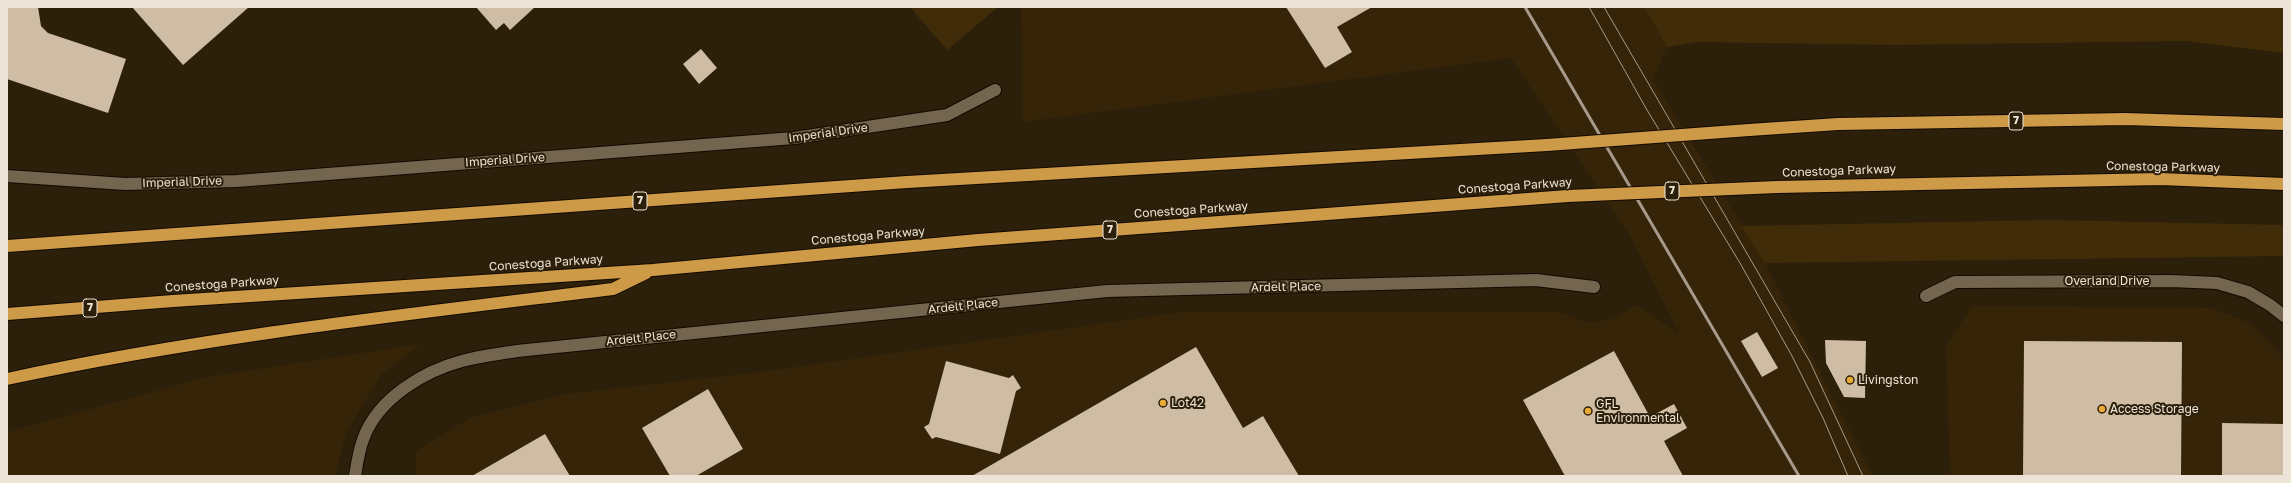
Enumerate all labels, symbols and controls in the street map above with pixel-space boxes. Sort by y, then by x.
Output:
road number: 7 [2009,112,2023,130]
street label: Imperial Drive [787,120,869,146]
street label: Imperial Drive [465,150,545,170]
street label: Conestoga Parkway [2106,159,2220,175]
street label: Conestoga Parkway [1782,162,1896,180]
street label: Imperial Drive [142,173,222,191]
street label: Conestoga Parkway [1458,175,1572,197]
road number: 7 [1665,182,1679,200]
road number: 7 [633,192,647,210]
street label: Conestoga Parkway [1134,199,1248,221]
road number: 7 [1103,221,1117,239]
street label: Conestoga Parkway [811,224,925,248]
street label: Conestoga Parkway [489,252,603,274]
street label: Conestoga Parkway [165,273,279,295]
street label: Overland Drive [2064,274,2150,288]
street label: Ardelt Place [1251,279,1321,295]
street label: Ardelt Place [927,295,999,317]
road number: 7 [83,299,97,317]
street label: Ardelt Place [605,327,677,349]
place label: Livingston [1858,373,1918,387]
marker: Livingston [1845,375,1855,385]
place label: Lot42 [1171,396,1204,410]
place label: GFL Environmental [1596,397,1680,425]
marker: Lot42 [1158,398,1168,408]
place label: Access Storage [2110,402,2199,416]
marker: Access Storage [2097,404,2107,414]
marker: GFL Environmental [1583,406,1593,416]

